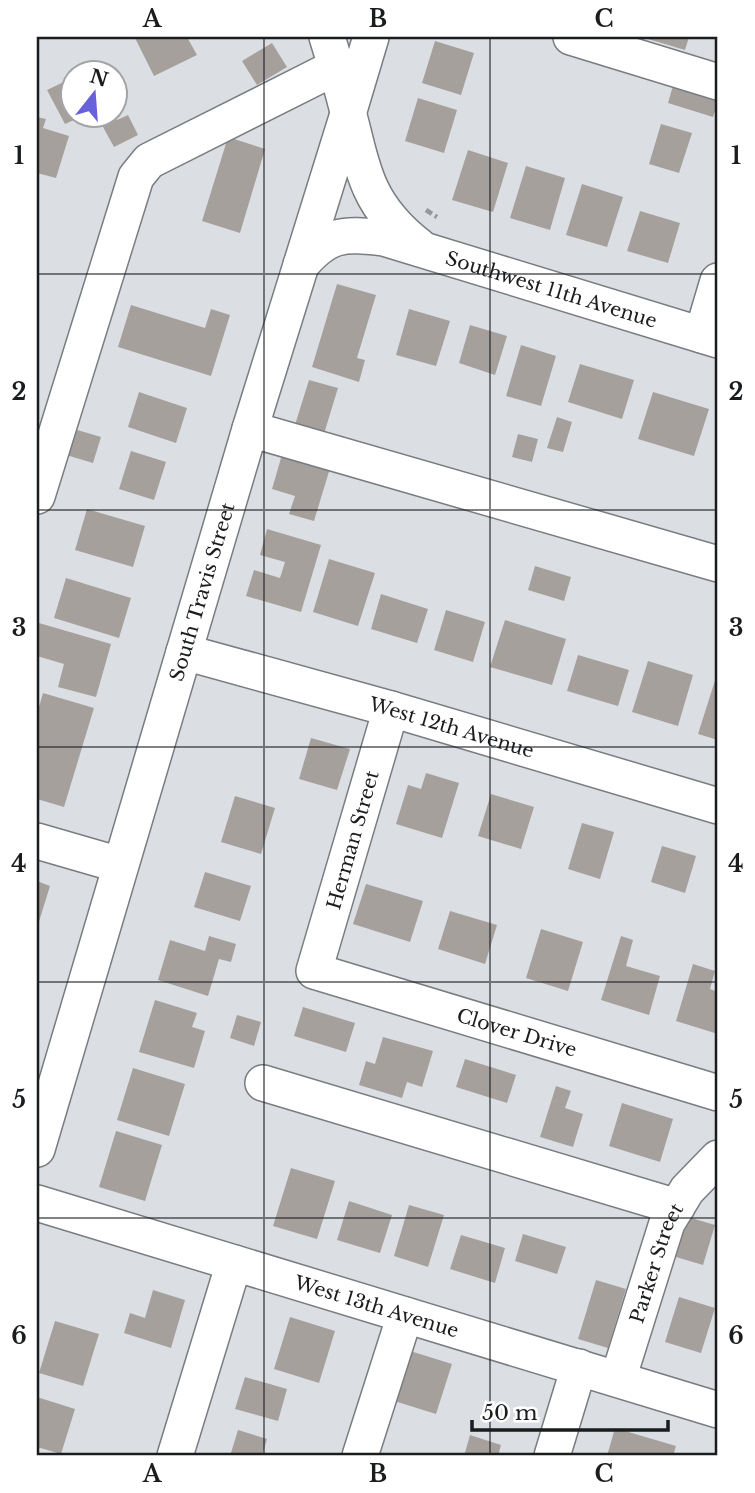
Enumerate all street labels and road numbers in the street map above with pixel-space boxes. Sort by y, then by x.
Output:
street label: Southwest 11th Avenue [443,246,660,332]
street label: South Travis Street [165,499,239,684]
street label: West 12th Avenue [366,692,537,762]
street label: Herman Street [322,767,384,912]
street label: Clover Drive [454,1003,580,1061]
street label: Parker Street [625,1198,688,1326]
street label: West 13th Avenue [291,1270,462,1342]

